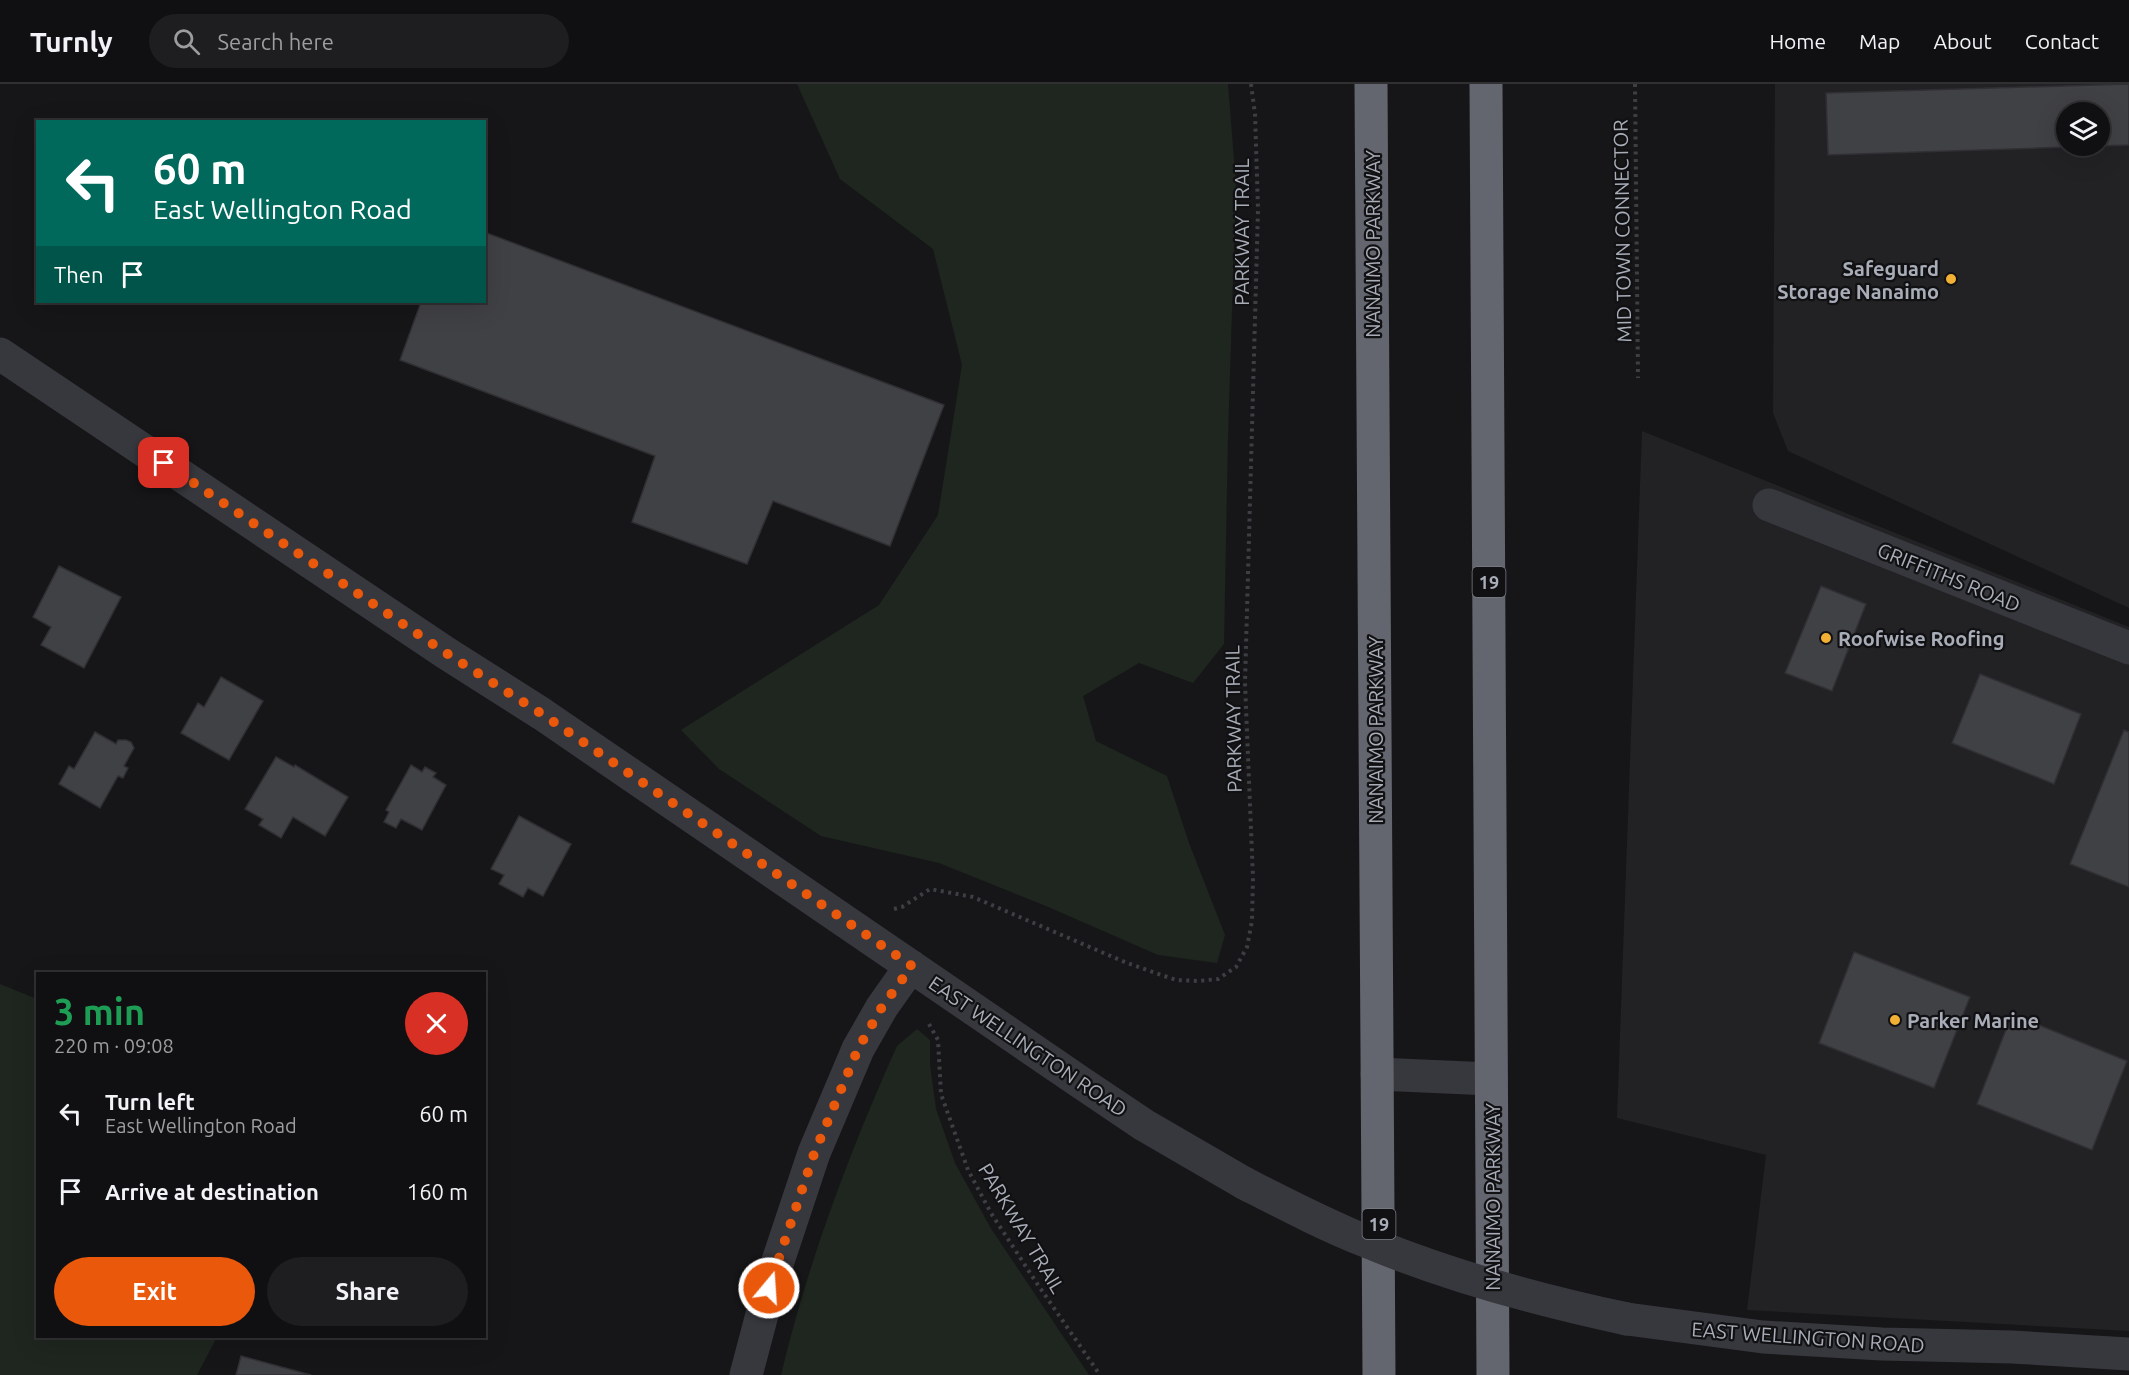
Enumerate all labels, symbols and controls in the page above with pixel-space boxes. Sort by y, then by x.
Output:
search box [149,14,569,68]
icon: search [170,25,203,58]
text: Turnly [30,26,113,57]
text: Search here [218,29,334,54]
text: Home [1769,29,1826,53]
text: Map [1859,29,1900,53]
text: About [1933,29,1992,53]
text: Contact [2025,29,2099,53]
map controls [2056,102,2110,156]
button: layers [2056,102,2110,156]
street label: MID TOWN CONNECTOR [1609,119,1635,343]
icon: left [54,144,132,222]
text: 60 m [153,145,247,192]
street label: NANAIMO PARKWAY [1361,150,1384,338]
street label: PARKWAY TRAIL [1230,158,1253,306]
text: East Wellington Road [153,194,412,224]
place label: Safeguard Storage Nanaimo [1777,257,1939,303]
icon: arrive [116,258,149,291]
text: Then [54,262,104,287]
marker: Safeguard Storage Nanaimo [1944,272,1958,286]
pin [138,437,189,488]
icon: arrive [147,446,180,479]
street label: GRIFFITHS ROAD [1874,538,2024,616]
road number: 19 [1472,567,1506,597]
place label: Roofwise Roofing [1838,627,2004,650]
marker: Roofwise Roofing [1819,631,1833,645]
street label: NANAIMO PARKWAY [1364,636,1387,824]
street label: PARKWAY TRAIL [1220,645,1246,793]
street label: EAST WELLINGTON ROAD [925,971,1131,1121]
text: 3 min [54,991,145,1032]
button: close [405,992,468,1055]
place label: Parker Marine [1907,1009,2039,1032]
marker: Parker Marine [1888,1013,1902,1027]
text: 220 m · 09:08 [54,1034,174,1057]
text: Turn left [105,1089,195,1114]
icon: left [54,1097,87,1130]
text: 60 m [419,1101,468,1126]
street label: NANAIMO PARKWAY [1481,1103,1504,1291]
text: East Wellington Road [105,1114,297,1137]
street label: PARKWAY TRAIL [974,1159,1070,1297]
icon: arrive [54,1175,87,1208]
text: Arrive at destination [105,1179,319,1204]
text: 160 m [407,1179,468,1204]
road number: 19 [1362,1209,1396,1239]
position arrow [737,1256,801,1320]
button: Exit [54,1257,255,1326]
button: Share [267,1257,468,1326]
street label: EAST WELLINGTON ROAD [1691,1317,1925,1357]

